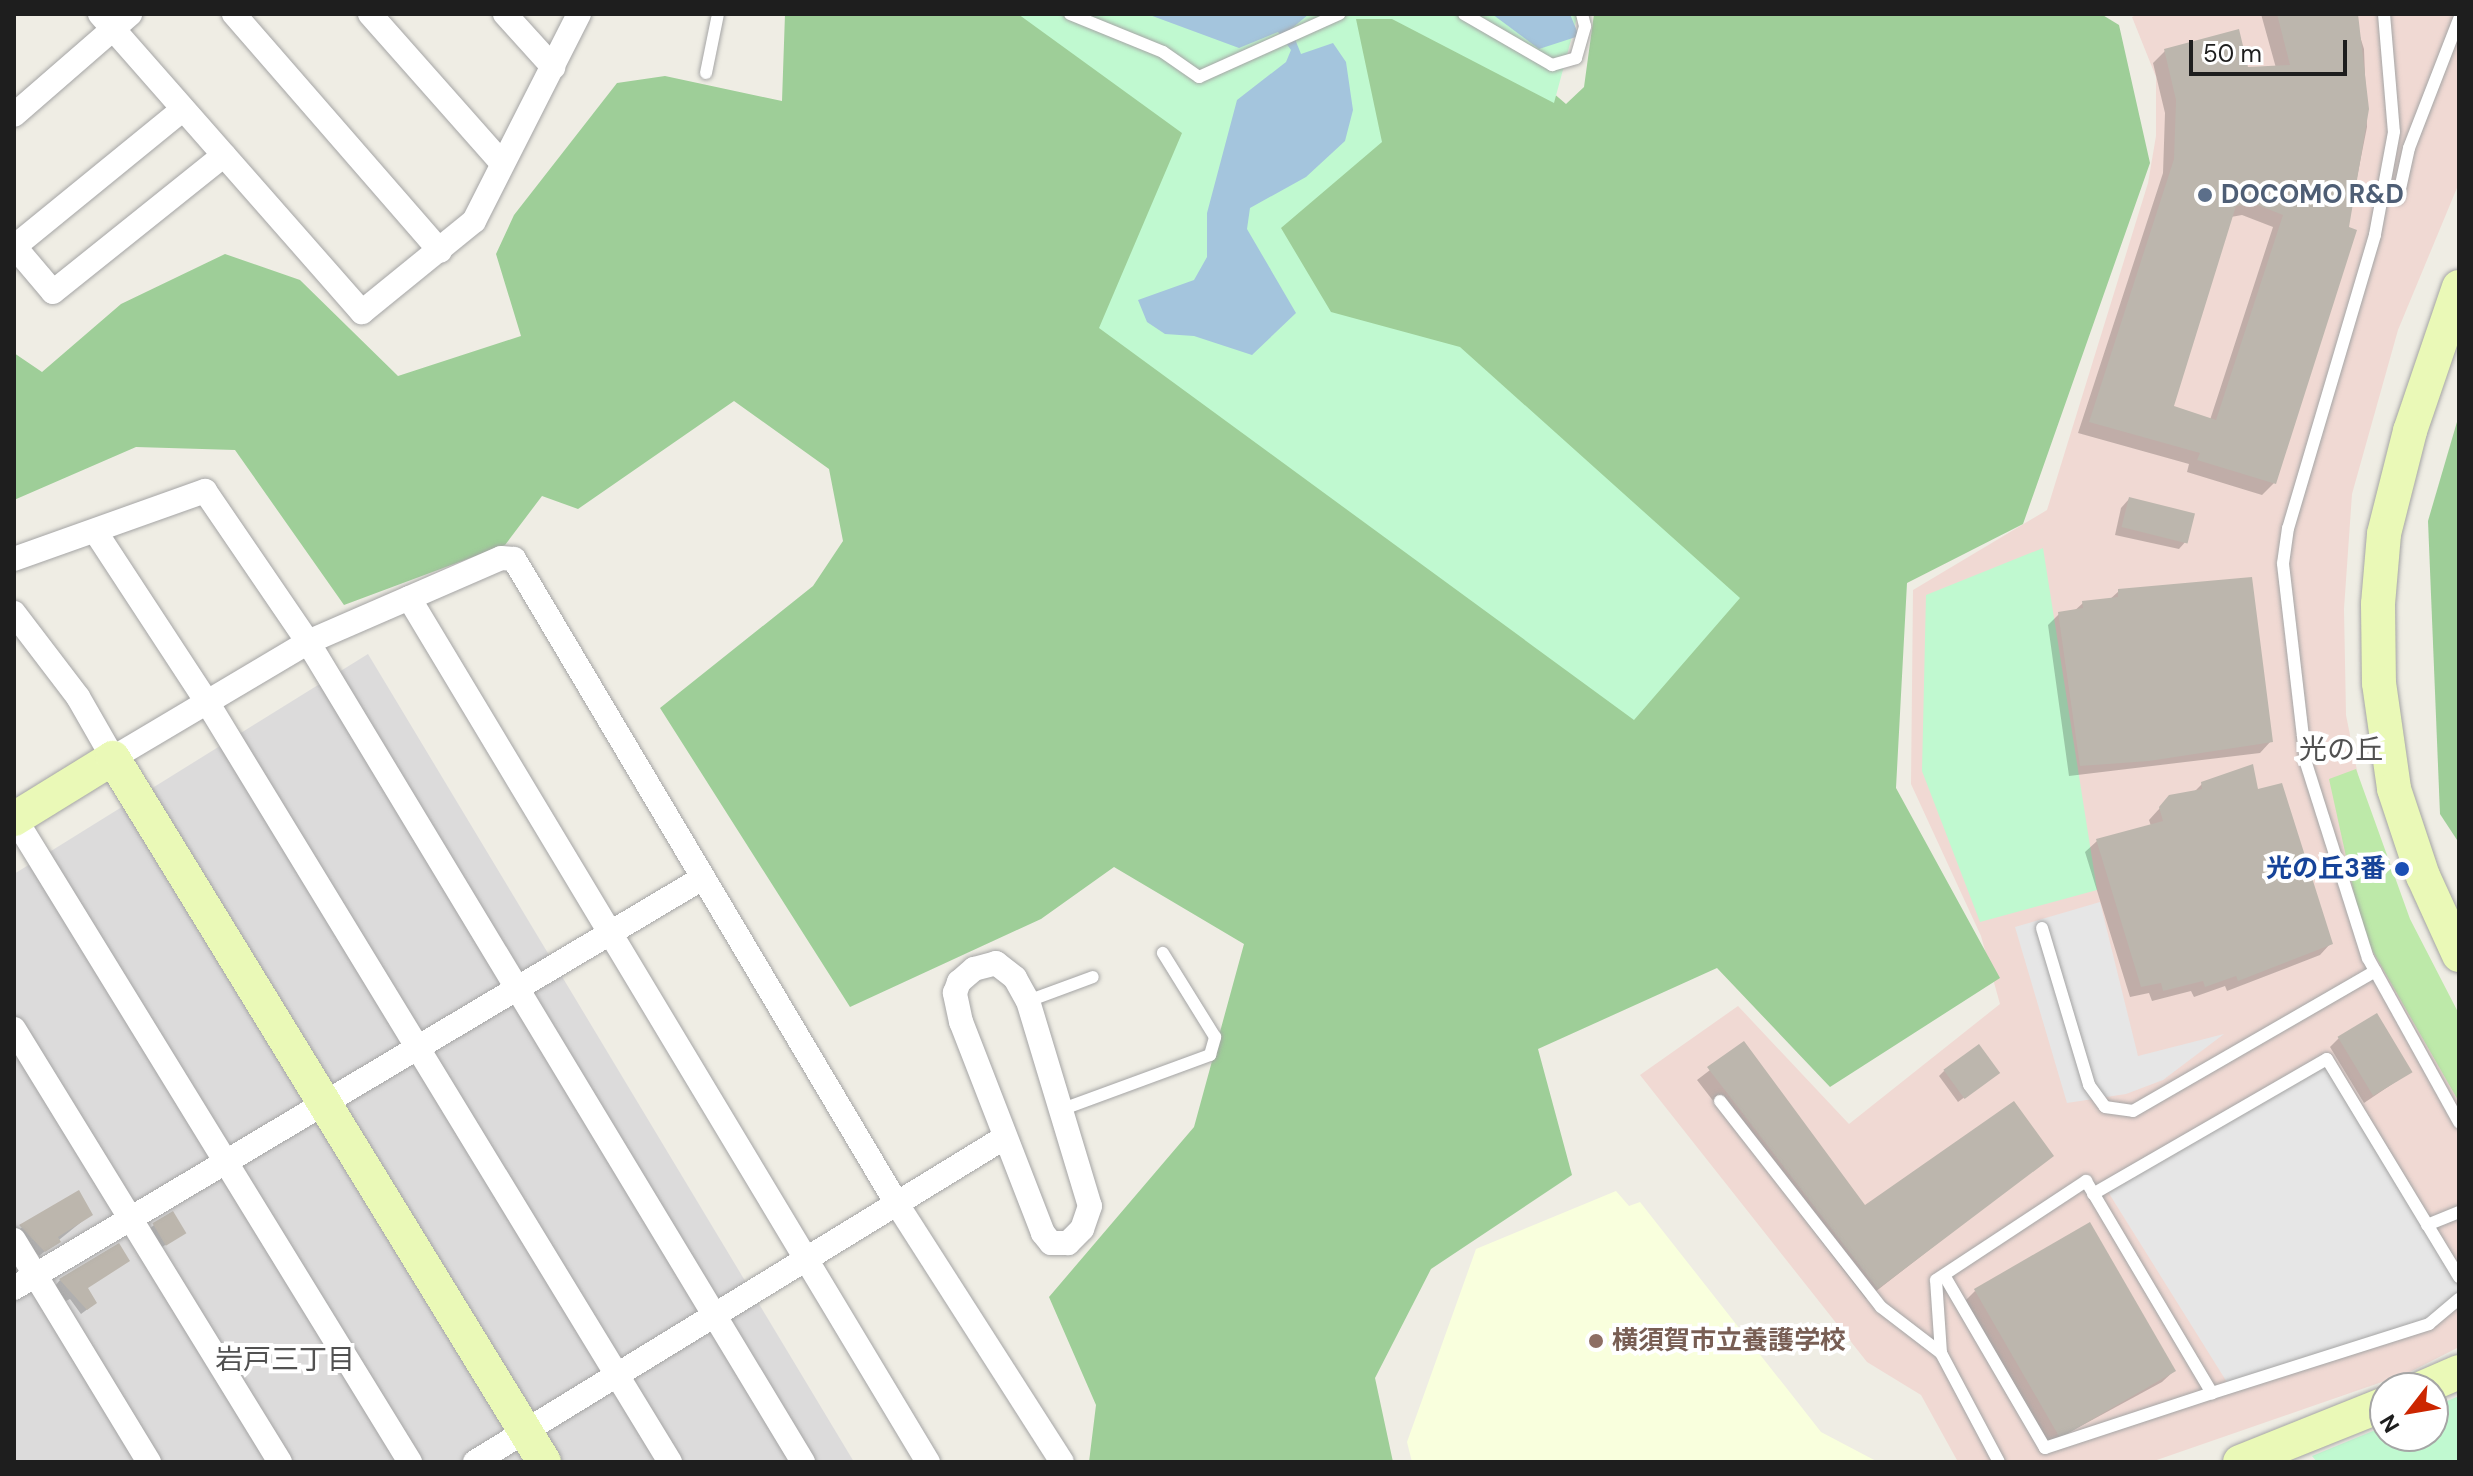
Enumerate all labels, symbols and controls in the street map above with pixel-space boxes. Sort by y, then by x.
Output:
scale bar [2193,24,2351,74]
text: 50 m [2203,38,2262,69]
place label: DOCOMO R&D [2221,179,2404,211]
marker: DOCOMO R&D [2196,186,2214,204]
district label: 光の丘 [2299,733,2383,767]
place label: 光の丘3番 [2266,853,2386,885]
marker: 光の丘3番 [2393,860,2411,878]
place label: 横須賀市立養護学校 [1612,1325,1846,1357]
marker: 横須賀市立養護学校 [1587,1332,1605,1350]
district label: 岩戸三丁目 [215,1343,355,1377]
north arrow [2369,1372,2449,1452]
text: N [2373,1409,2406,1438]

